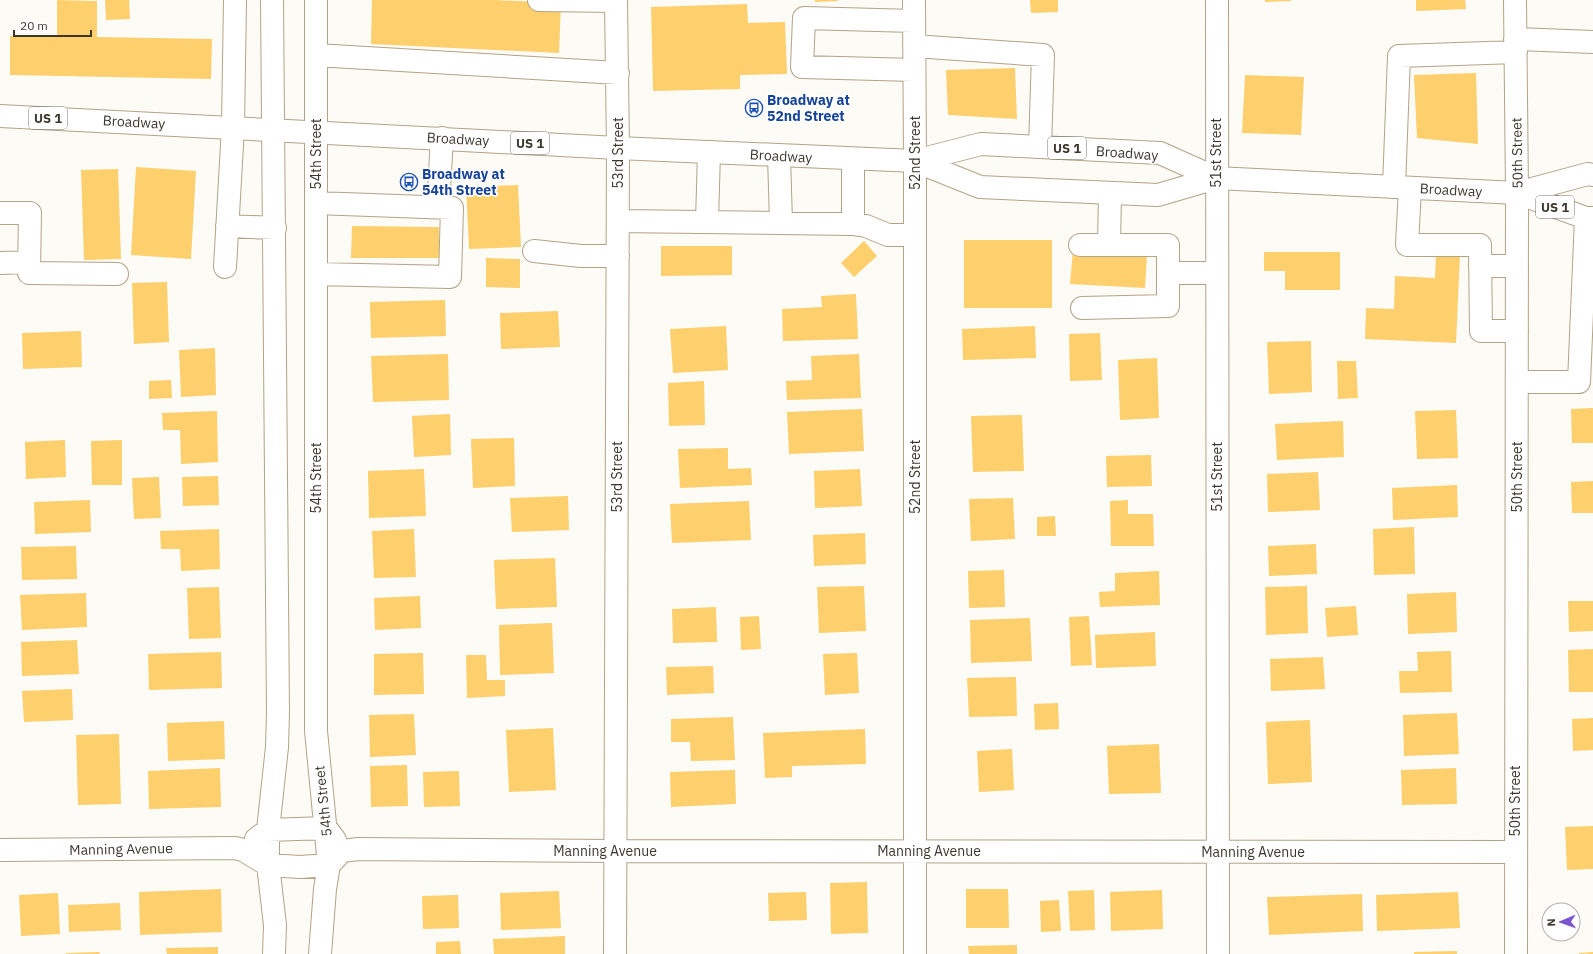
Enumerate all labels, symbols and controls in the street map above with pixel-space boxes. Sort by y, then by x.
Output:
scale bar [14,12,91,38]
text: 20 m [20,18,48,33]
place label: Broadway at 52nd Street [767,91,850,125]
bus stop icon: Broadway at 52nd Street [744,98,764,118]
road number: US 1 [29,107,67,129]
street label: Broadway [102,111,166,133]
street label: 52nd Street [906,116,924,190]
street label: 53rd Street [609,117,627,189]
street label: 50th Street [1507,117,1527,189]
street label: 54th Street [307,118,325,190]
street label: 51st Street [1207,118,1225,188]
street label: Broadway [426,128,490,150]
road number: US 1 [511,132,549,154]
road number: US 1 [1048,137,1086,159]
street label: Broadway [1095,142,1159,164]
street label: Broadway [749,145,813,167]
place label: Broadway at 54th Street [422,165,505,199]
bus stop icon: Broadway at 54th Street [399,172,419,192]
street label: Broadway [1419,179,1483,201]
road number: US 1 [1536,196,1574,218]
street label: 52nd Street [906,440,924,514]
street label: 53rd Street [608,441,626,513]
street label: 50th Street [1508,441,1526,513]
street label: 54th Street [307,442,325,514]
street label: 51st Street [1208,442,1226,512]
street label: 54th Street [310,764,336,837]
street label: 50th Street [1506,765,1524,837]
street label: Manning Avenue [69,839,173,859]
street label: Manning Avenue [553,842,657,860]
street label: Manning Avenue [877,842,981,860]
street label: Manning Avenue [1201,843,1305,861]
north arrow [1541,902,1581,942]
text: N [1544,918,1558,927]

